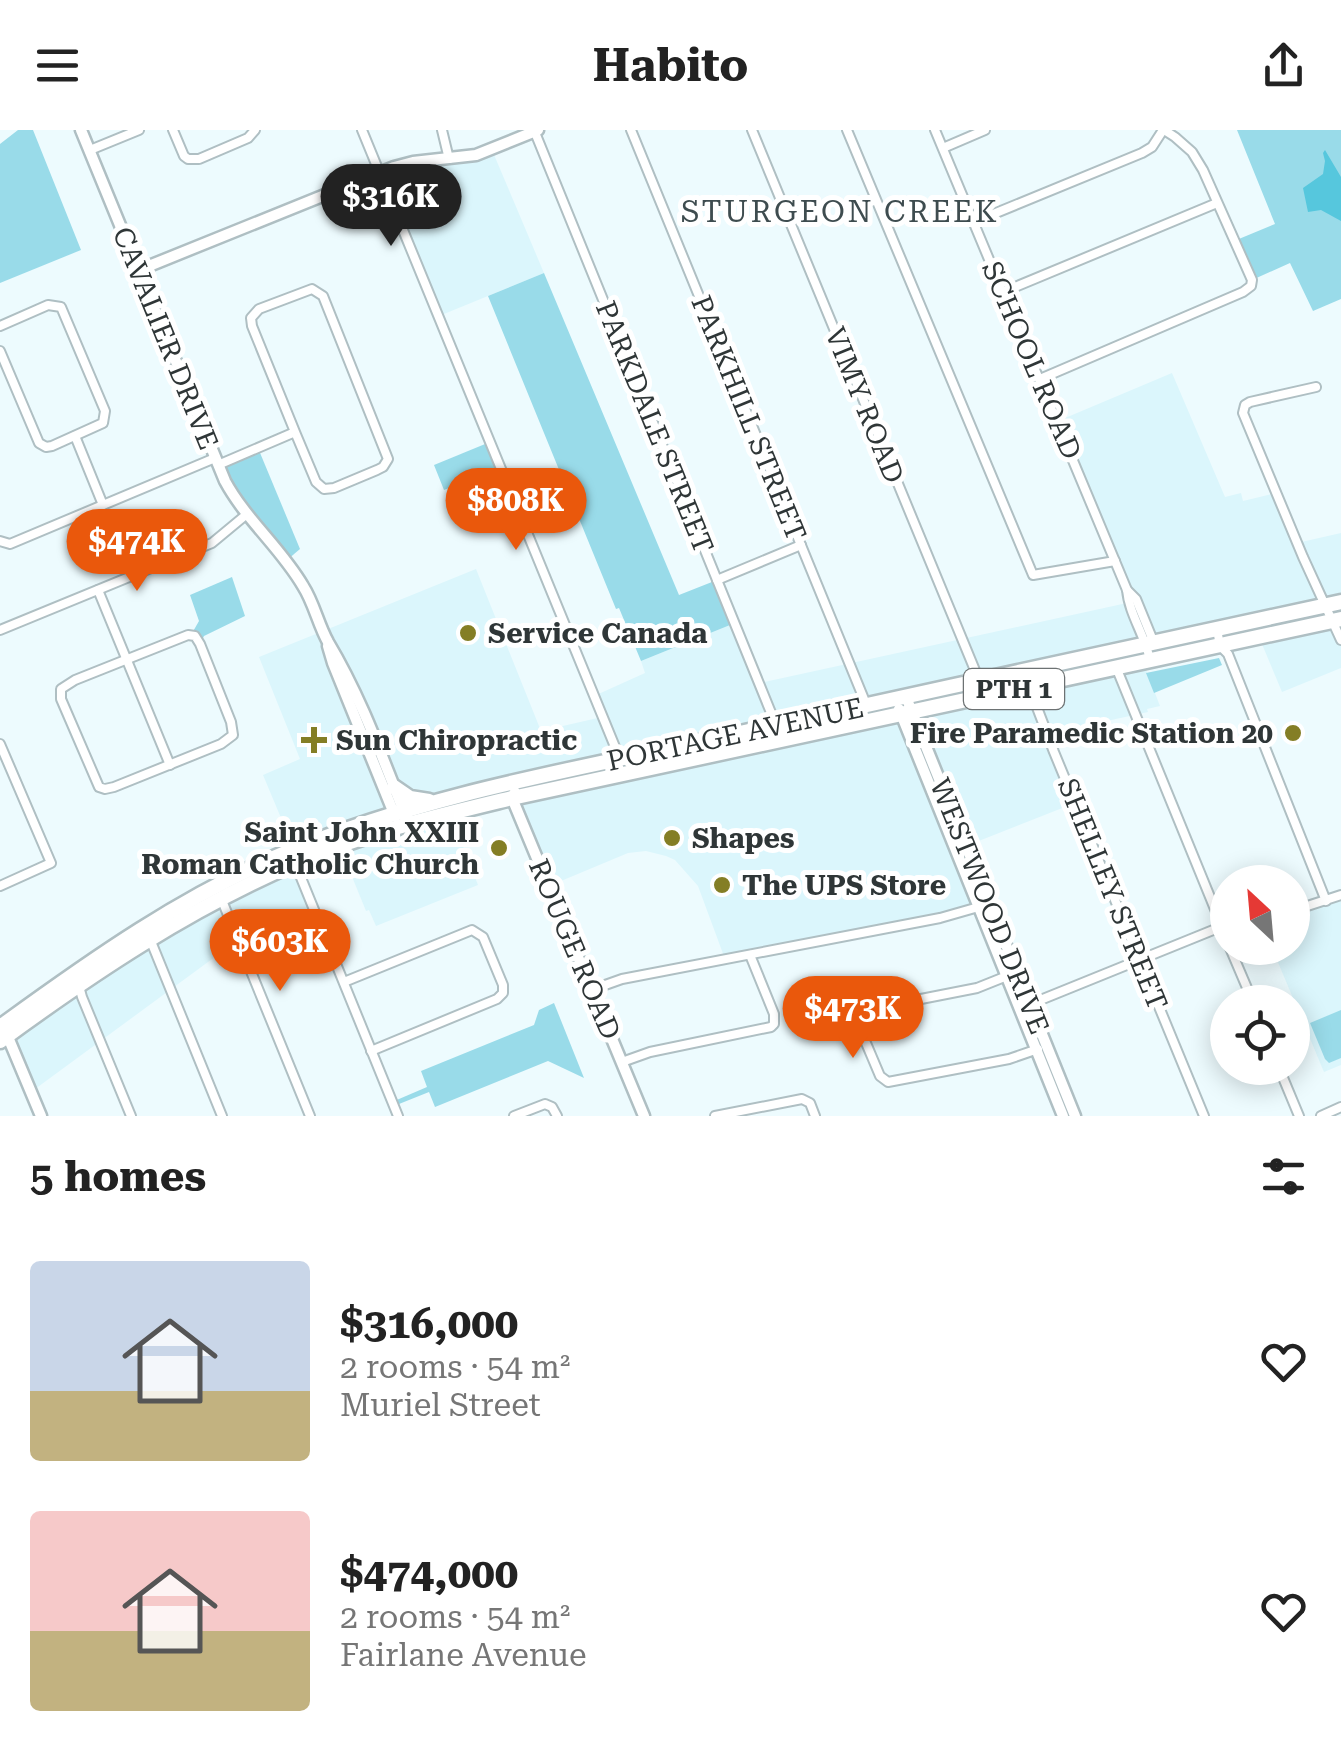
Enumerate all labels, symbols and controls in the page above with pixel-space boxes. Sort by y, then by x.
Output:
icon: menu [30,38,85,93]
icon: share [1256,38,1311,93]
text: Habito [593,39,748,92]
pin: $316K [321,164,461,249]
text: $316K [343,177,439,215]
district label: STURGEON CREEK [681,194,999,229]
street label: CAVALIER DRIVE [106,222,225,454]
street label: SCHOOL ROAD [975,256,1088,464]
street label: PARKHILL STREET [684,291,813,546]
street label: PARKDALE STREET [589,296,720,558]
street label: VIMY ROAD [818,322,911,488]
pin: $808K [446,468,586,553]
text: $808K [468,481,564,519]
pin: $474K [67,509,207,594]
text: $474K [89,522,185,560]
place label: Service Canada [488,617,708,650]
marker: Service Canada [457,622,479,644]
road number: PTH 1 [964,669,1064,709]
street label: PORTAGE AVENUE [604,691,866,778]
place label: Fire Paramedic Station 20 [910,717,1273,750]
marker: Fire Paramedic Station 20 [1282,722,1304,744]
place label: Sun Chiropractic [336,724,577,757]
marker: Sun Chiropractic [301,727,327,753]
street label: WESTWOOD DRIVE [923,773,1056,1039]
street label: SHELLEY STREET [1051,774,1174,1015]
place label: Saint John XXIII Roman Catholic Church [141,816,479,881]
place label: Shapes [692,822,794,855]
marker: Shapes [661,827,683,849]
marker: Saint John XXIII Roman Catholic Church [488,837,510,859]
street label: ROUGE ROAD [522,854,627,1044]
north arrow [1210,865,1310,965]
map controls [1210,865,1310,1085]
place label: The UPS Store [742,869,946,902]
marker: The UPS Store [711,874,733,896]
pin: $603K [210,909,350,994]
text: $603K [232,922,328,960]
pin: $473K [783,976,923,1061]
button: locate [1210,985,1310,1085]
text: $473K [805,989,901,1027]
icon: filters [1256,1149,1311,1204]
text: 5 homes [30,1152,206,1201]
text: $316,000 [340,1299,518,1348]
icon: home [110,1301,230,1421]
icon: heart [1256,1334,1311,1389]
text: 2 rooms · 54 m² [340,1348,570,1386]
text: Muriel Street [340,1386,541,1424]
text: $474,000 [340,1549,518,1598]
icon: home [110,1551,230,1671]
icon: heart [1256,1584,1311,1639]
text: 2 rooms · 54 m² [340,1598,570,1636]
text: Fairlane Avenue [340,1636,587,1674]

